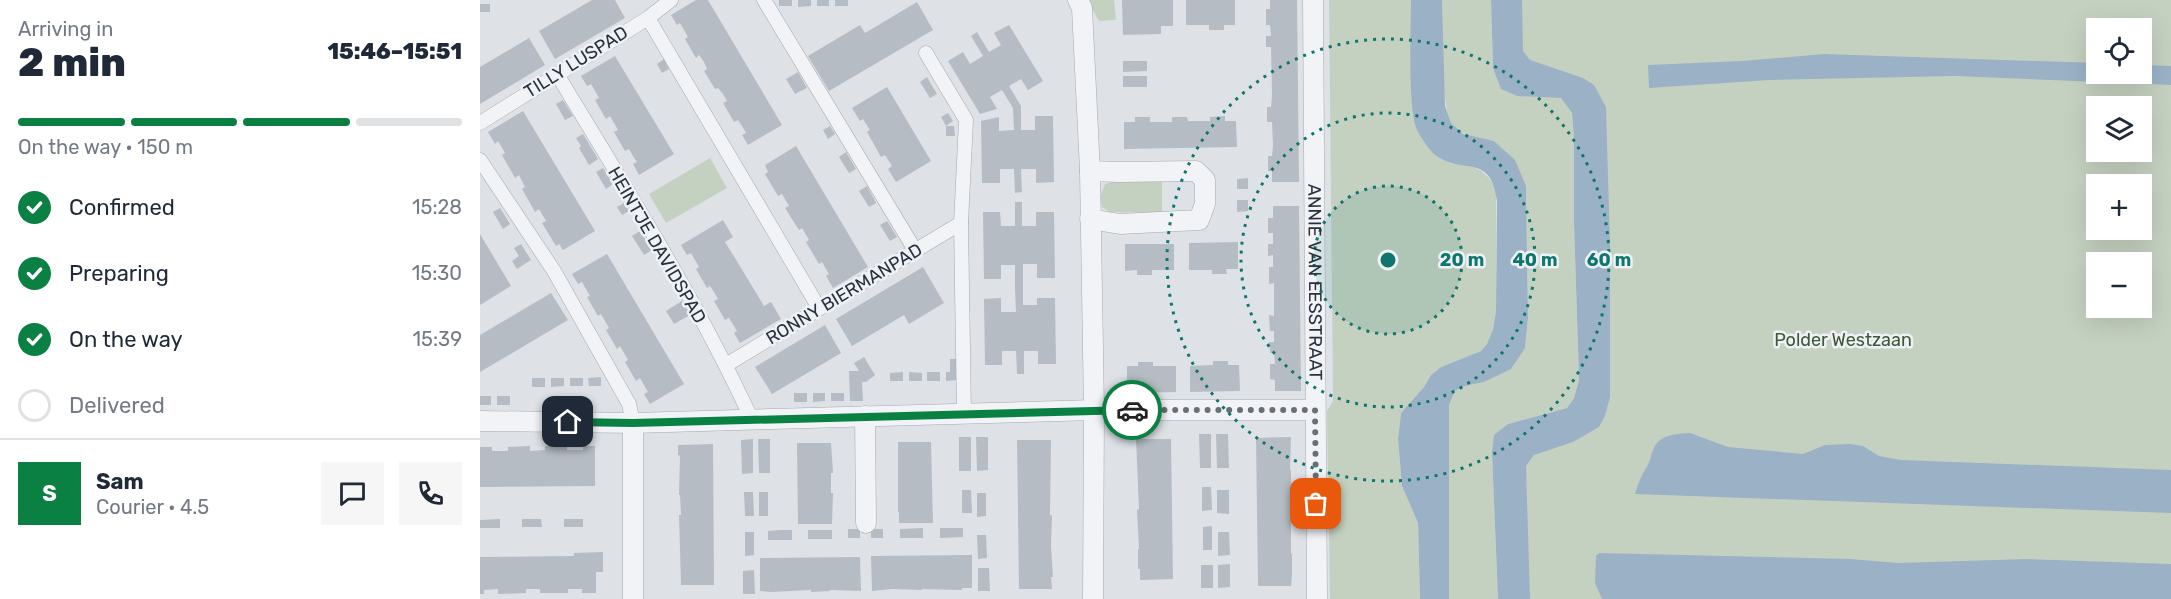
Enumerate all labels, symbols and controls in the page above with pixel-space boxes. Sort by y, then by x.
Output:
text: Arriving in [18,17,113,41]
map controls [2086,18,2152,318]
button: locate [2086,18,2152,84]
street label: TILLY LUSPAD [520,21,632,103]
text: 15:46–15:51 [327,38,462,65]
text: 2 min [18,40,126,86]
button: layers [2086,96,2152,162]
text: On the way · 150 m [18,135,193,159]
street label: HEINTJE DAVIDSPAD [603,163,711,327]
button: + [2086,174,2152,240]
street label: ANNIE VAN EESSTRAAT [1303,184,1327,380]
icon: check [18,191,51,224]
text: Confirmed [69,194,175,221]
text: 15:28 [412,195,462,219]
street label: RONNY BIERMANPAD [762,239,926,349]
text: 20 m [1440,249,1484,271]
text: 40 m [1513,249,1557,271]
text: 60 m [1587,249,1631,271]
centre of rings [1378,250,1398,270]
button: − [2086,252,2152,318]
icon: check [18,257,51,290]
text: Preparing [69,260,169,287]
text: 15:30 [412,261,462,285]
icon: check [18,323,51,356]
text: On the way [69,326,183,353]
text: 15:39 [413,327,462,351]
park label: Polder Westzaan [1774,329,1912,351]
courier [1102,380,1162,440]
text: Delivered [69,392,165,419]
icon: car [1116,394,1149,427]
pin [542,396,593,447]
icon: home [551,405,584,438]
button: chat [321,462,384,525]
button: phone [399,462,462,525]
text: Sam [96,468,144,495]
pin [1290,478,1341,529]
text: S [42,480,57,507]
icon: bag [1299,487,1332,520]
text: Courier · 4.5 [96,495,209,519]

